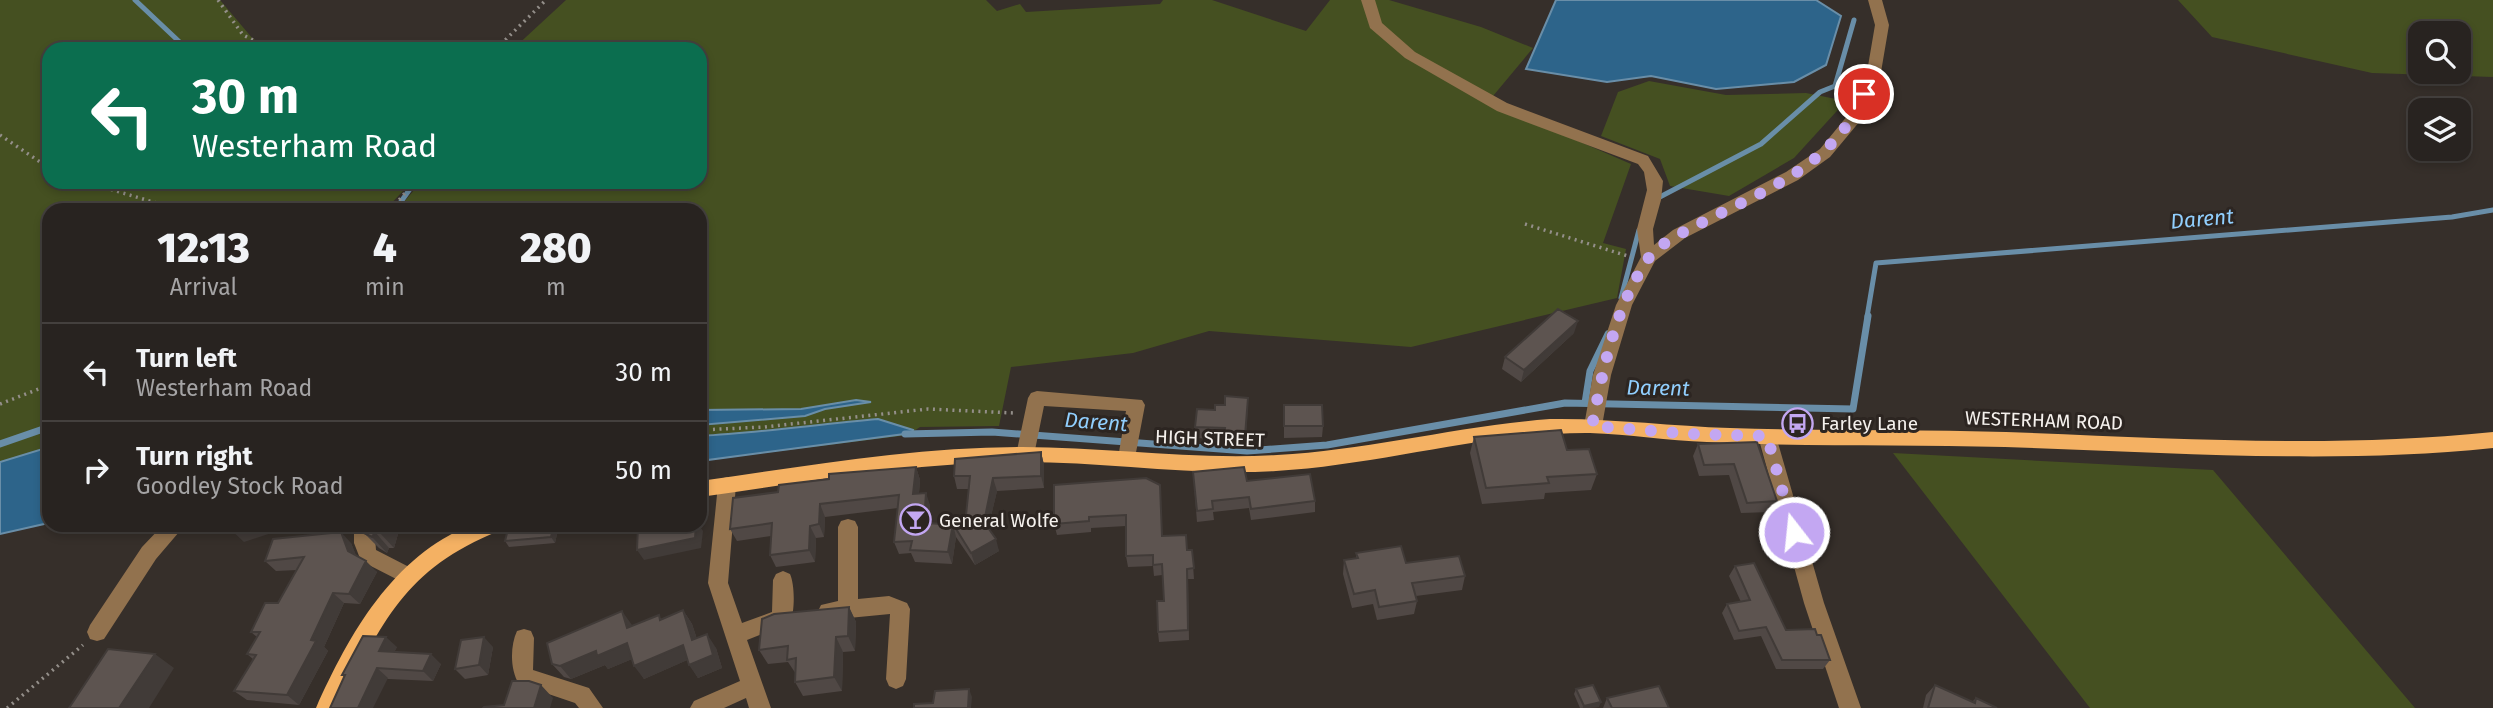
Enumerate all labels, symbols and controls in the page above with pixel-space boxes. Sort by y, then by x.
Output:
map controls [2408,21,2471,161]
button: search [2408,21,2471,84]
pin [1834,64,1894,124]
text: 30 m [192,67,299,126]
icon: left [77,70,168,161]
icon: arrive [1845,75,1883,113]
button: layers [2408,98,2471,161]
text: Westerham Road [192,127,437,165]
water label: Darent [2169,203,2235,235]
text: 12:13 [157,223,250,273]
text: 4 [373,223,397,273]
text: 280 [520,223,592,273]
text: Arrival [170,273,237,301]
text: min [365,273,405,301]
text: m [546,273,566,301]
text: Turn left [136,343,237,374]
icon: left [77,353,115,391]
text: 30 m [615,357,672,388]
text: Westerham Road [136,374,312,402]
water label: Darent [1626,374,1690,402]
bus stop icon: Farley Lane [1781,406,1815,440]
street label: WESTERHAM ROAD [1965,406,2123,435]
water label: Darent [1064,407,1129,437]
place label: Farley Lane [1821,412,1918,435]
street label: HIGH STREET [1155,425,1265,452]
text: Turn right [136,441,253,472]
icon: right [77,451,115,489]
text: 50 m [615,455,672,486]
text: Goodley Stock Road [136,472,343,500]
position arrow [1757,495,1831,569]
bar icon: General Wolfe [899,503,933,537]
place label: General Wolfe [939,509,1059,532]

